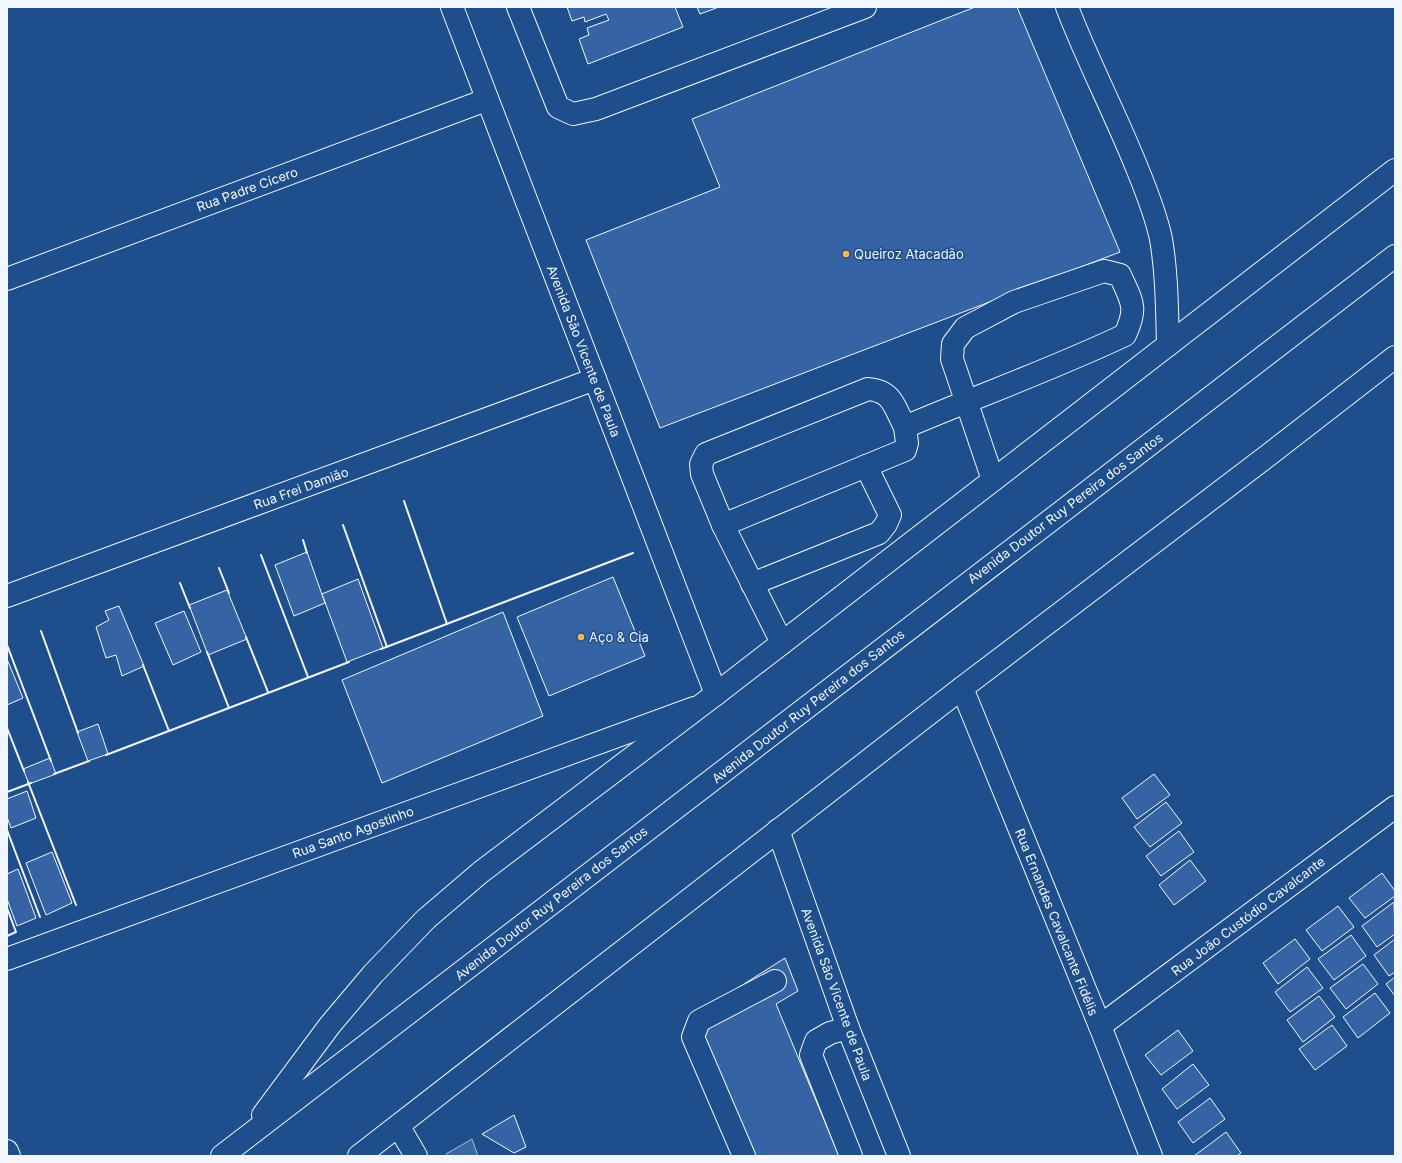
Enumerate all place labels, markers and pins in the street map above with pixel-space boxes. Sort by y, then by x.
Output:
place label: Queiroz Atacadão [854,246,964,262]
marker: Queiroz Atacadão [841,249,851,259]
place label: Aço & Cia [589,629,649,645]
marker: Aço & Cia [576,632,586,642]

